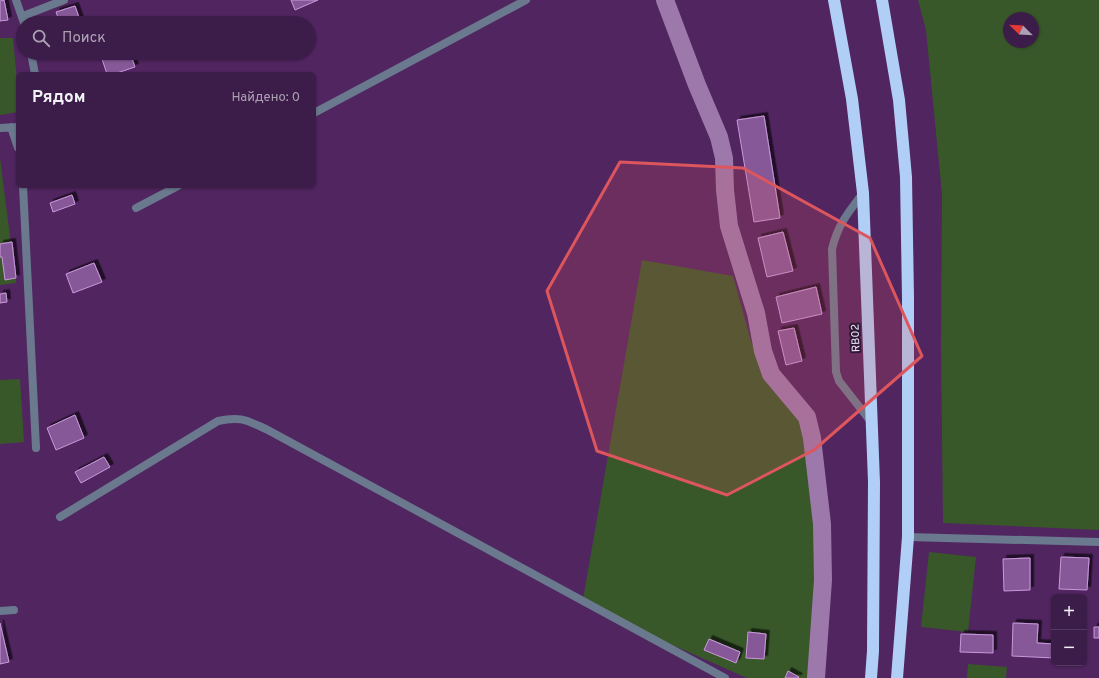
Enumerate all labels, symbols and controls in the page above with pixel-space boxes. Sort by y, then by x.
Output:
north arrow [1003,12,1039,48]
search box [16,16,316,60]
icon: search [30,27,52,49]
text: Поиск [62,29,106,48]
text: Рядом [32,87,85,109]
text: Найдено: 0 [232,90,300,106]
street label: RB02 [849,324,863,352]
map controls [1051,594,1087,666]
button: + [1051,594,1087,630]
button: − [1051,630,1087,666]

